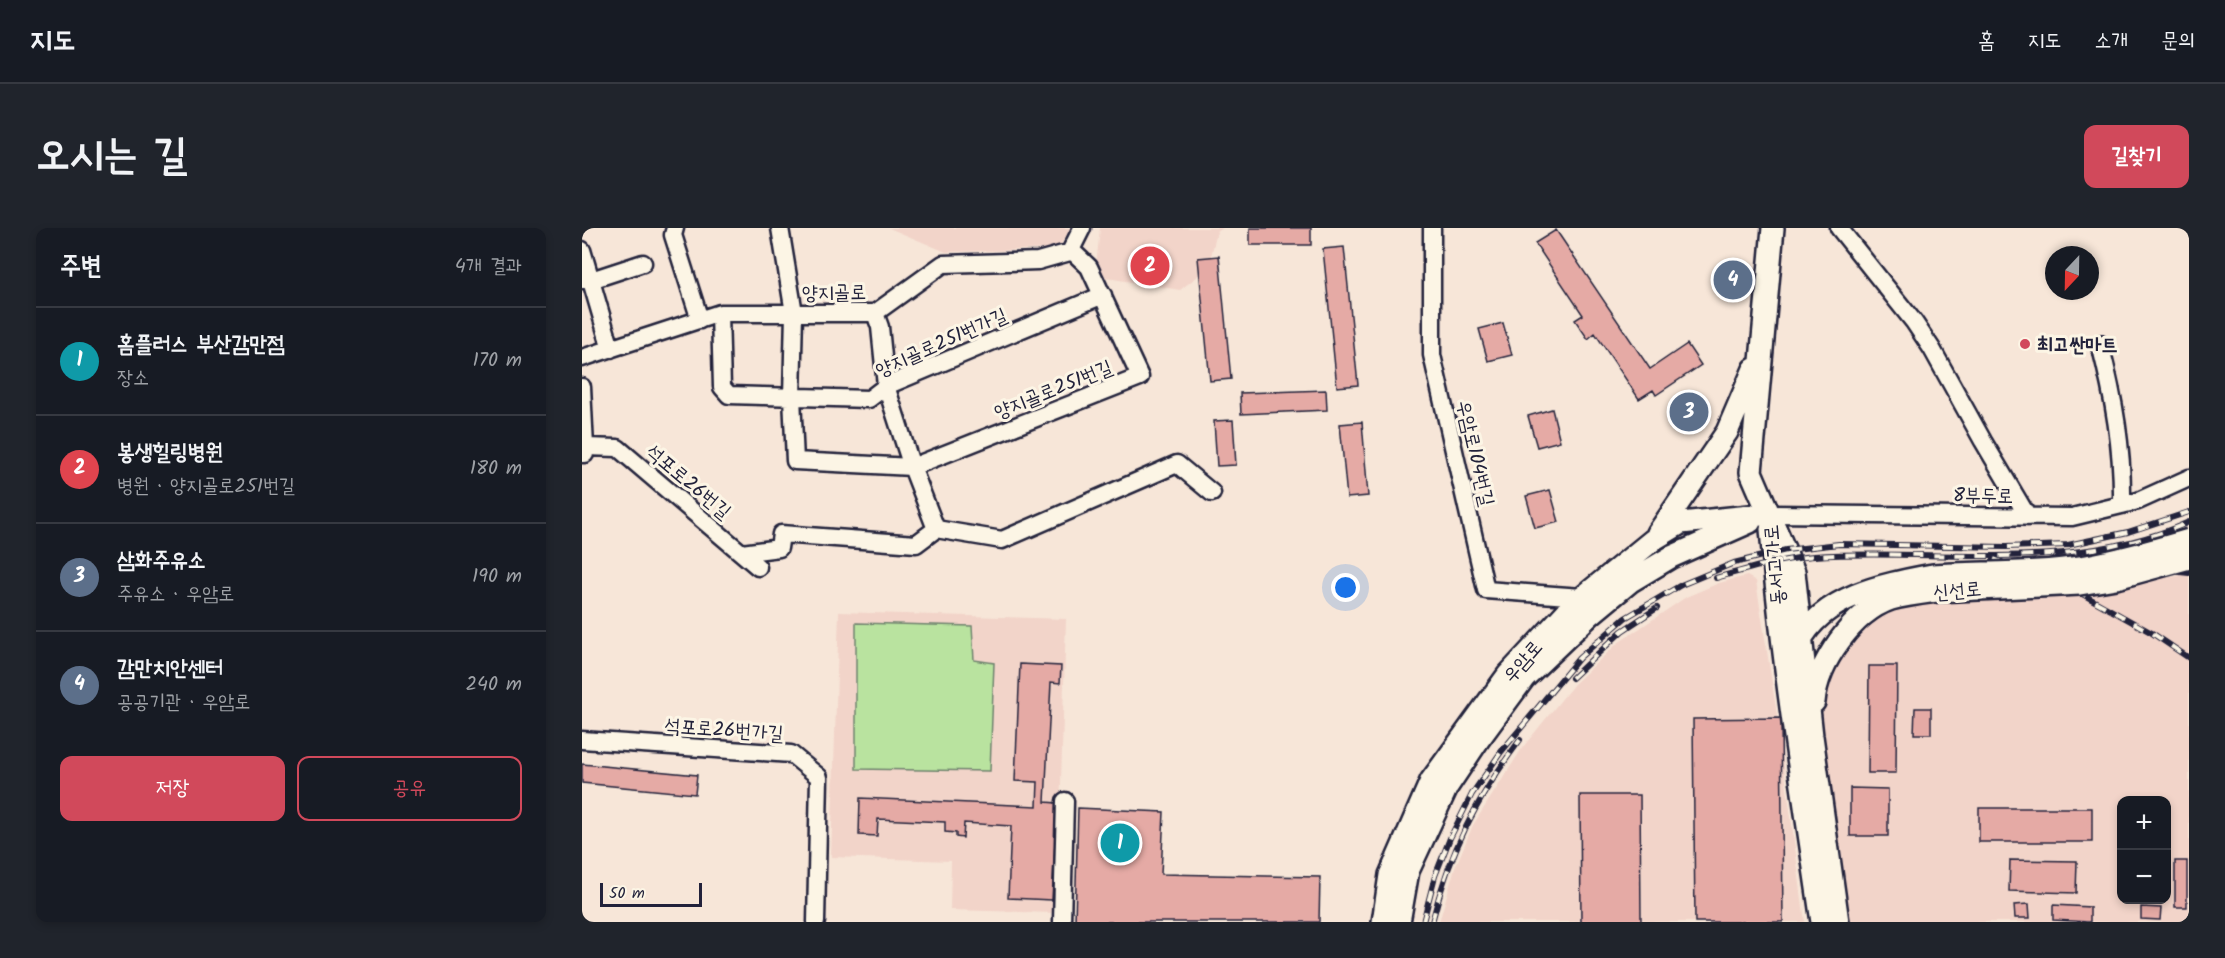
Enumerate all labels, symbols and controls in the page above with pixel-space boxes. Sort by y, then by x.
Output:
text: 지도 [30,19,75,64]
text: 홈 [1978,25,1995,58]
text: 지도 [2028,25,2061,58]
text: 소개 [2094,25,2128,58]
text: 문의 [2161,25,2195,58]
text: 오시는 길 [36,123,187,190]
button: 길찾기 [2084,125,2189,188]
pin: 2 [1130,243,1170,288]
text: 주변 [60,246,102,288]
north arrow [2045,246,2099,300]
text: 4개 결과 [455,251,522,283]
pin: 4 [1714,257,1752,302]
street label: 양지골로 [802,277,866,311]
street label: 양지골로251번가길 [871,300,1013,387]
text: 홈플러스 부산감만점 [117,328,285,363]
place label: 최고싼마트 [2037,330,2117,362]
marker: 최고싼마트 [2018,337,2032,351]
text: 1 [76,345,83,377]
text: 170 m [473,345,522,377]
street label: 양지골로251번길 [990,353,1118,429]
text: 장소 [117,363,149,395]
pin: 3 [1670,390,1708,435]
street label: 우암로104번길 [1446,397,1502,510]
text: 봉생힐링병원 [117,436,223,471]
street label: 석포로26번길 [638,437,738,528]
text: 2 [74,453,85,485]
text: 180 m [470,453,522,485]
text: 병원 · 양지골로251번길 [117,471,295,503]
street label: 8부두로 [1953,480,2013,514]
street label: 동서고가로 [1757,523,1795,606]
text: 삼화주유소 [117,544,206,579]
text: 3 [74,561,85,593]
text: 190 m [472,561,522,593]
your location [1331,573,1360,602]
street label: 신선로 [1932,574,1983,610]
text: 주유소 · 우암로 [117,579,234,611]
street label: 우암로 [1496,634,1551,691]
text: 감만치안센터 [117,652,223,687]
text: 4 [74,669,85,701]
text: 240 m [465,669,522,701]
text: 공공기관 · 우암로 [117,687,250,719]
street label: 석포로26번가길 [663,711,784,751]
button: 저장 [60,756,285,821]
button: 공유 [297,756,522,821]
map controls [2117,796,2171,904]
button: + [2117,796,2171,850]
pin: 1 [1100,820,1140,866]
button: − [2117,850,2171,904]
scale bar [600,880,702,908]
text: 50 m [609,881,645,906]

